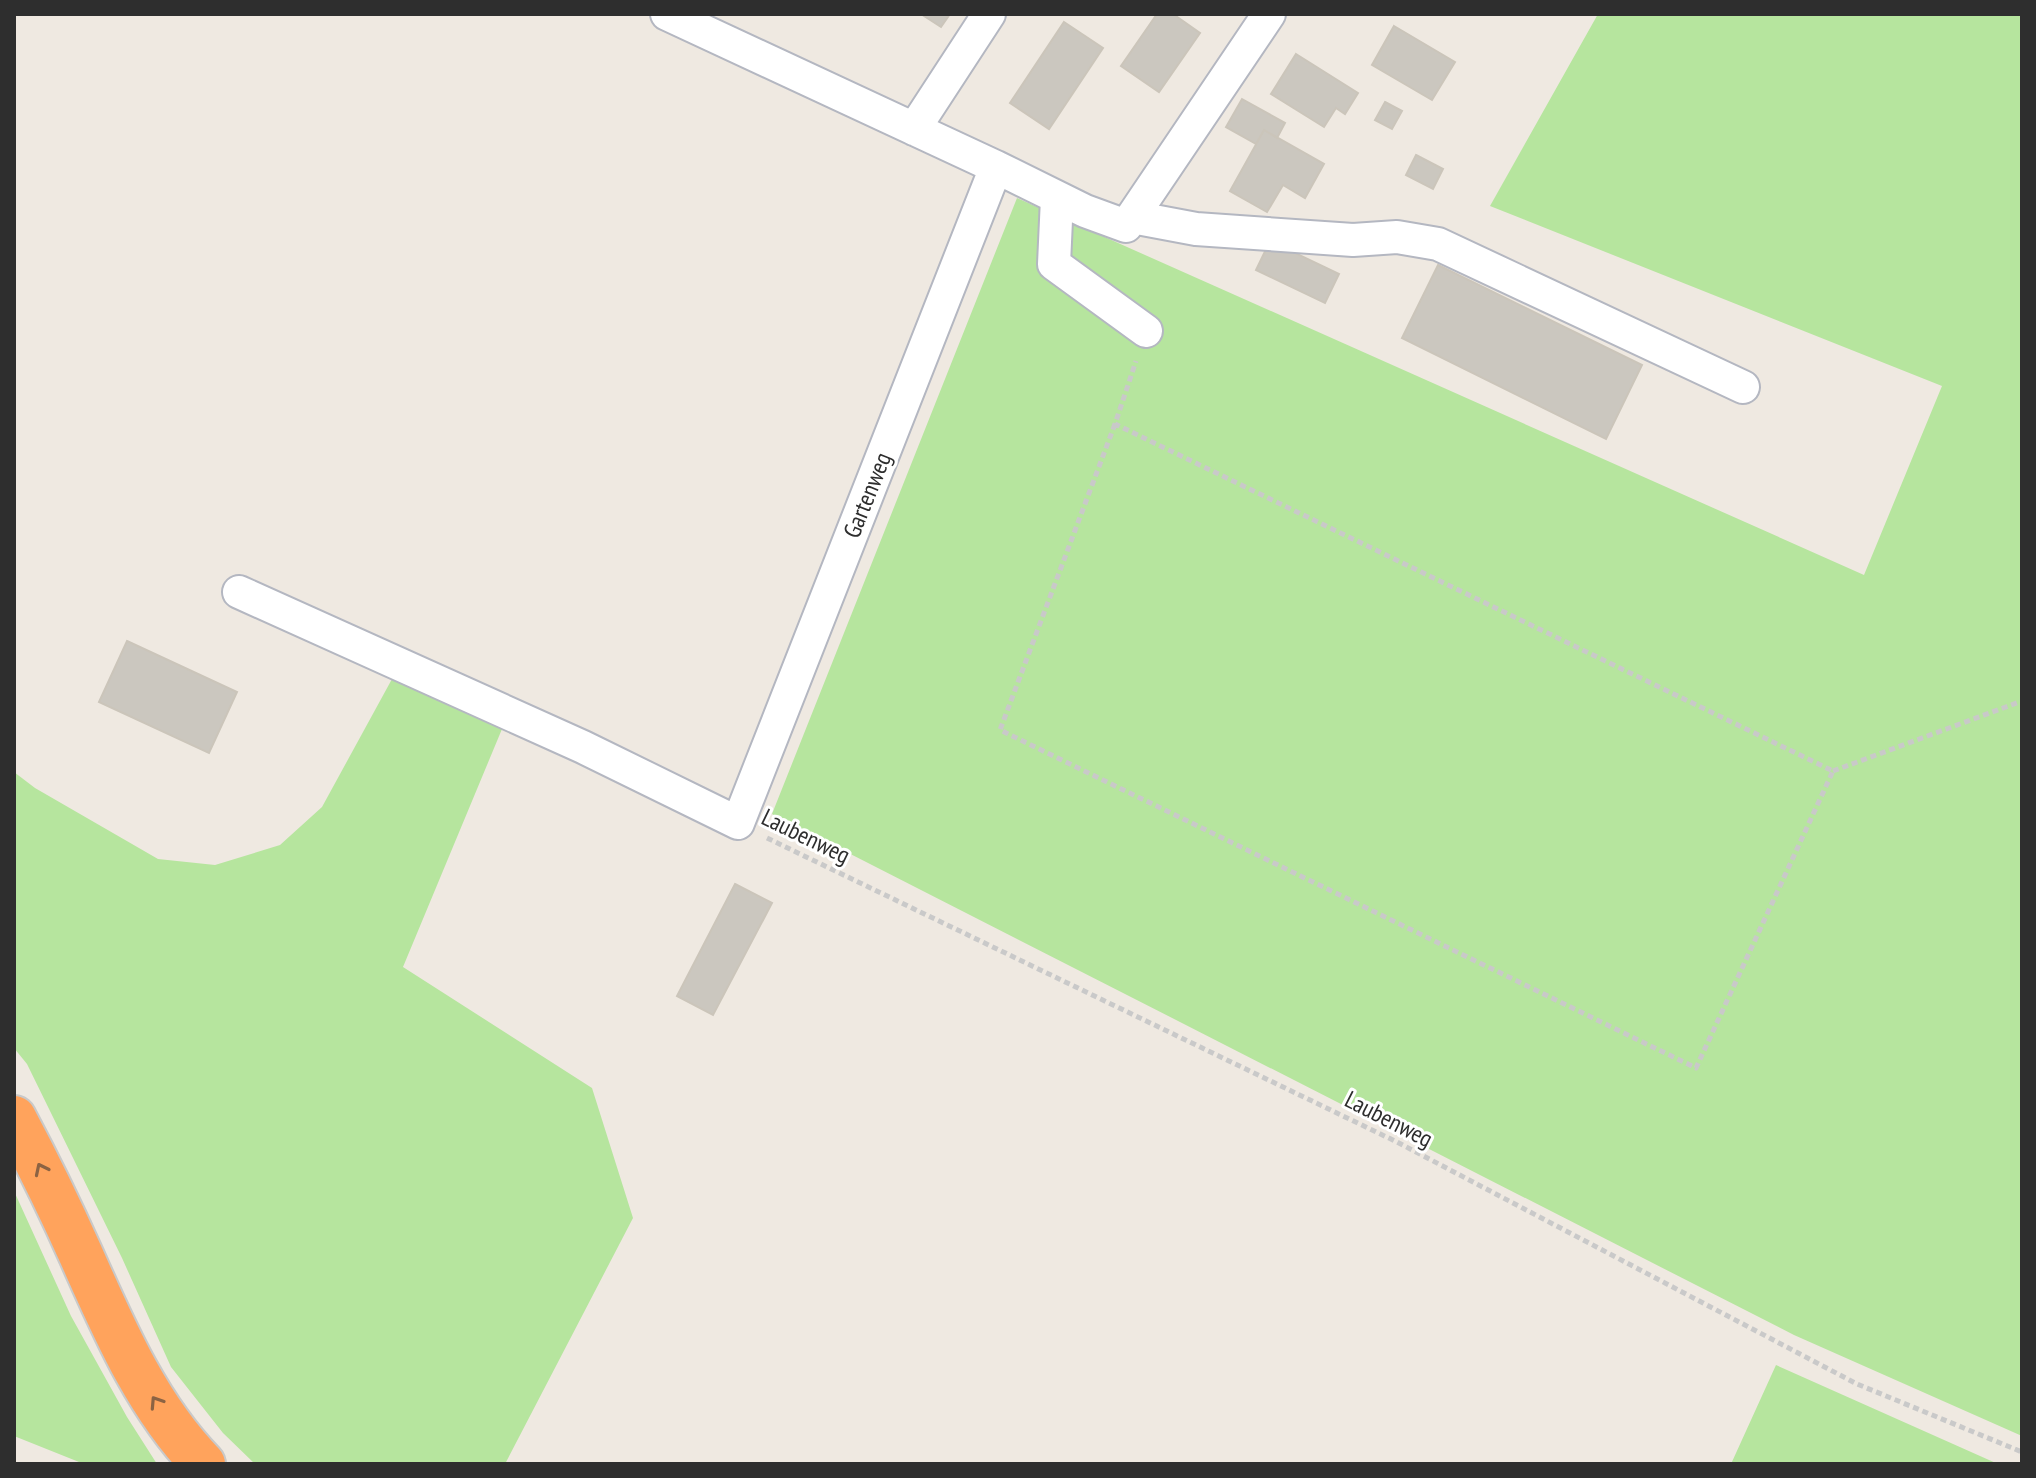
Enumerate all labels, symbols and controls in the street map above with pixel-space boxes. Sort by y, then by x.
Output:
street label: Gartenweg [836,448,898,542]
street label: Laubenweg [757,801,855,871]
street label: Laubenweg [1340,1084,1438,1154]
one-way arrow [35,1163,51,1178]
one-way arrow [150,1396,165,1411]

